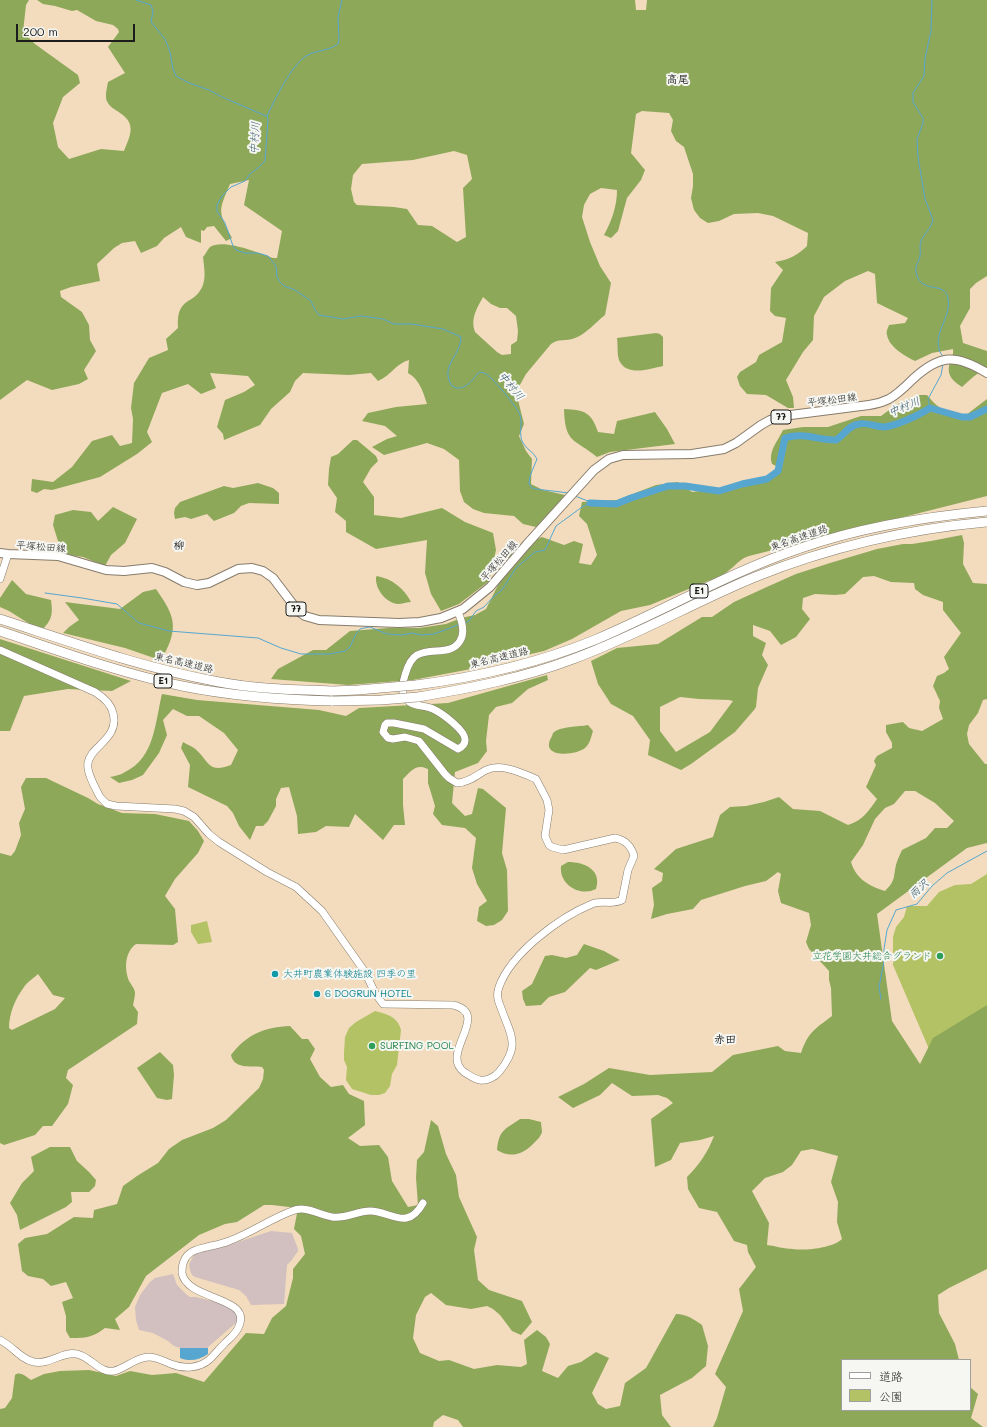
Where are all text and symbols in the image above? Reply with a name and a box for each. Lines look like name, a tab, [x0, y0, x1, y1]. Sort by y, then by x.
scale bar	[18, 16, 137, 42]
text: 200 m	[23, 23, 58, 39]
district label: 高尾	[667, 73, 689, 87]
water label: 中村川	[248, 121, 262, 155]
water label: 中村川	[495, 369, 527, 403]
street label: 平塚松田線	[806, 391, 858, 409]
water label: 中村川	[886, 394, 922, 420]
road number: 77	[771, 410, 791, 424]
street label: 東名高速道路	[769, 523, 829, 553]
street label: 平塚松田線	[478, 538, 520, 584]
street label: 平塚松田線	[16, 539, 66, 555]
district label: 柳	[174, 539, 184, 553]
road number: E1	[690, 584, 708, 598]
road number: 77	[286, 602, 306, 616]
street label: 東名高速道路	[468, 645, 530, 671]
street label: 東名高速道路	[153, 650, 215, 676]
road number: E1	[154, 674, 172, 688]
water label: 雨沢	[906, 877, 932, 901]
place label: 立花学園大井総合グランド	[812, 950, 932, 962]
marker: 立花学園大井総合グランド	[935, 951, 945, 961]
place label: 大井町農業体験施設 四季の里	[283, 968, 416, 980]
marker: 大井町農業体験施設 四季の里	[270, 969, 280, 979]
place label: 6 DOGRUN HOTEL	[325, 988, 412, 1000]
marker: 6 DOGRUN HOTEL	[312, 989, 322, 999]
district label: 赤田	[714, 1033, 736, 1047]
place label: SURFING POOL	[380, 1040, 454, 1052]
marker: SURFING POOL	[367, 1041, 377, 1051]
legend	[841, 1359, 971, 1411]
text: 道路	[879, 1368, 903, 1384]
text: 公園	[879, 1388, 903, 1404]

